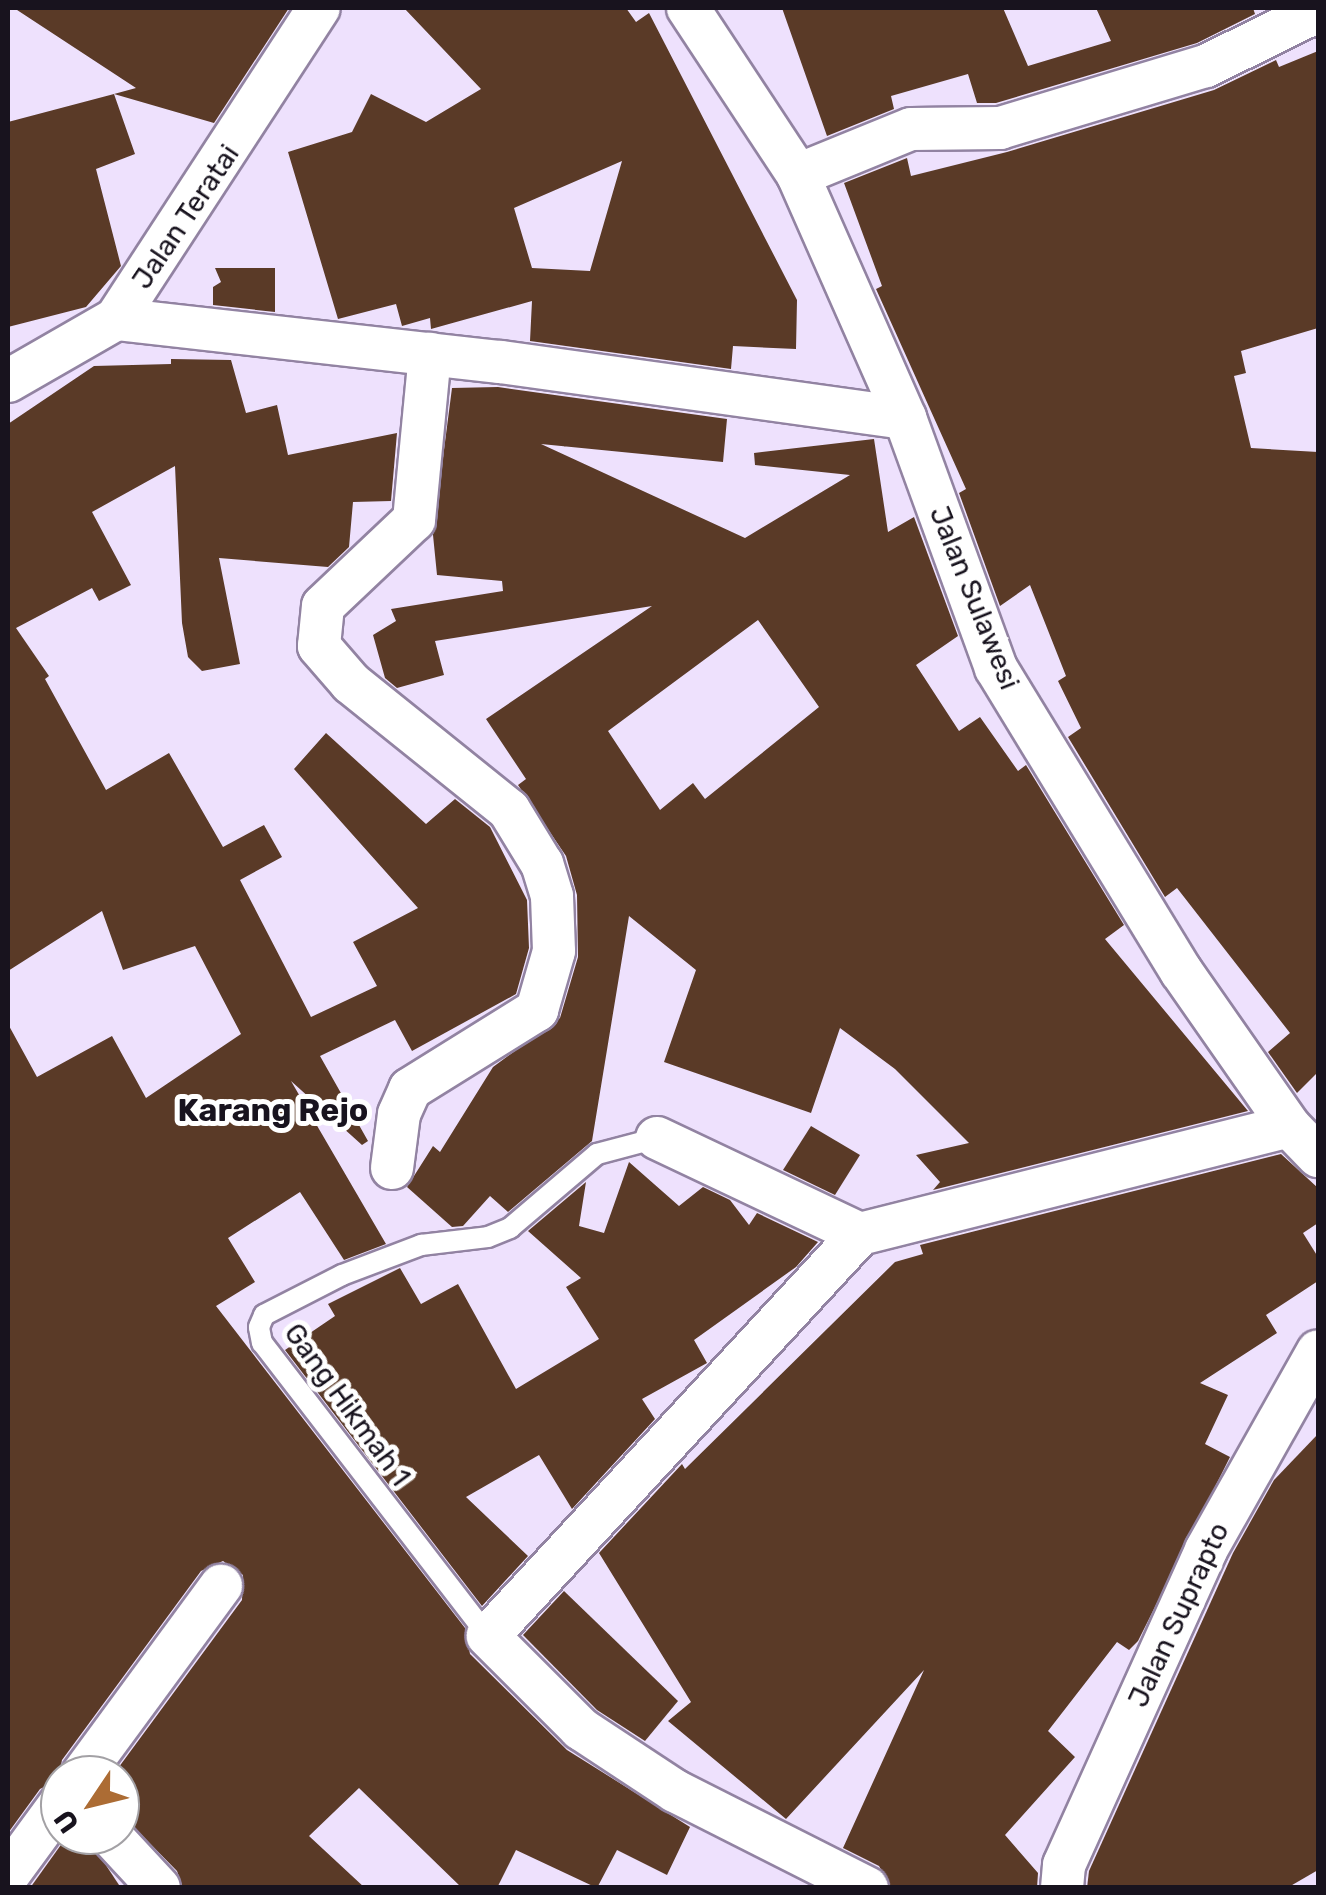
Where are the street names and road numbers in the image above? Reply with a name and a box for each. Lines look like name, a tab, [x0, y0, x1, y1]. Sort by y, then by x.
street label: Jalan Teratai	[125, 138, 247, 296]
street label: Jalan Sulawesi	[922, 502, 1026, 694]
street label: Gang Hikmah 1	[277, 1317, 417, 1493]
street label: Jalan Suprapto	[1122, 1517, 1236, 1713]

